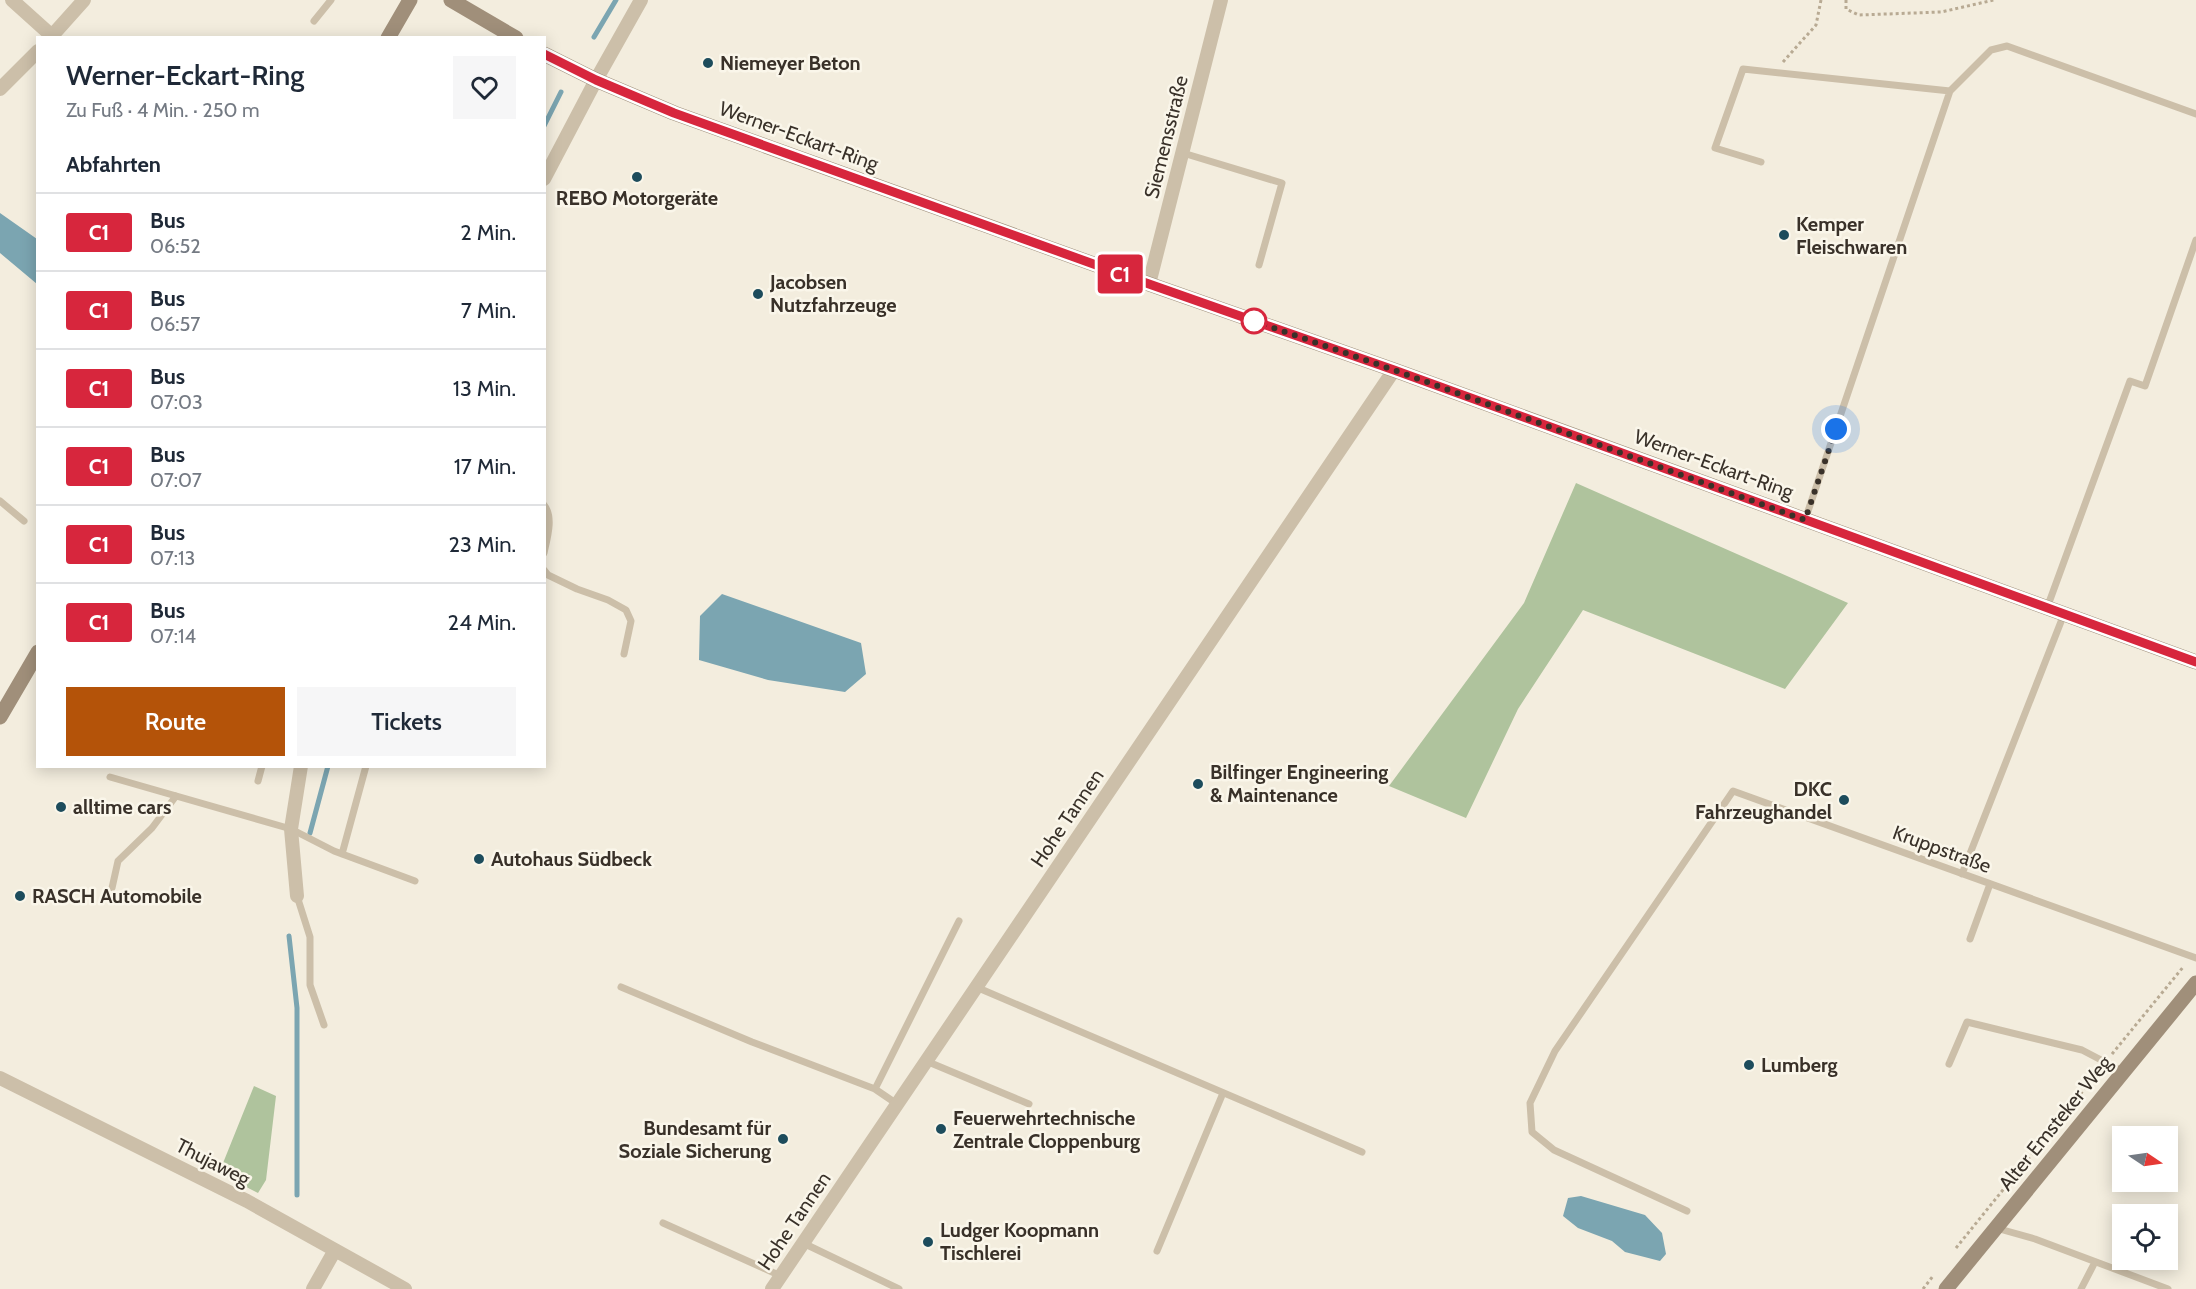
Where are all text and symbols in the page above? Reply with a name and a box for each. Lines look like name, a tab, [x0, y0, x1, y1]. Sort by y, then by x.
place label: Niemeyer Beton	[720, 51, 861, 75]
button: heart	[453, 56, 516, 119]
marker: Niemeyer Beton	[701, 56, 715, 70]
text: Werner-Eckart-Ring	[66, 58, 304, 92]
street label: Siemensstraße	[1139, 73, 1193, 201]
street label: Werner-Eckart-Ring	[716, 96, 883, 176]
text: Zu Fuß · 4 Min. · 250 m	[66, 98, 260, 122]
text: Abfahrten	[66, 151, 161, 178]
marker: REBO Motorgeräte	[630, 170, 644, 184]
place label: REBO Motorgeräte	[556, 186, 718, 210]
text: Bus	[150, 207, 185, 234]
place label: Kemper Fleischwaren	[1796, 212, 1907, 259]
text: 2 Min.	[460, 219, 516, 246]
text: C1	[89, 220, 109, 245]
marker: Kemper Fleischwaren	[1777, 228, 1791, 242]
text: 06:52	[150, 234, 201, 258]
line badge: C1	[1093, 254, 1147, 294]
text: C1	[1110, 262, 1130, 287]
place label: Jacobsen Nutzfahrzeuge	[769, 270, 896, 317]
text: Bus	[150, 285, 185, 312]
marker: Jacobsen Nutzfahrzeuge	[751, 287, 765, 301]
text: 7 Min.	[461, 297, 516, 324]
text: C1	[89, 298, 109, 323]
unlabelled marker	[1241, 308, 1267, 334]
text: 06:57	[150, 312, 200, 336]
text: Bus	[150, 363, 185, 390]
text: 13 Min.	[453, 375, 516, 402]
text: C1	[89, 376, 109, 401]
text: 07:03	[150, 390, 203, 414]
your location	[1821, 414, 1851, 444]
street label: Werner-Eckart-Ring	[1631, 424, 1798, 504]
text: Bus	[150, 441, 185, 468]
text: 17 Min.	[454, 453, 516, 480]
text: C1	[89, 454, 109, 479]
text: 07:07	[150, 468, 202, 492]
text: Bus	[150, 519, 185, 546]
text: 23 Min.	[448, 531, 516, 558]
text: C1	[89, 532, 109, 557]
text: 07:13	[150, 546, 195, 570]
text: Bus	[150, 597, 185, 624]
text: 24 Min.	[448, 609, 516, 636]
text: C1	[89, 610, 109, 635]
text: 07:14	[150, 624, 196, 648]
button: Route	[66, 687, 285, 756]
button: Tickets	[297, 687, 516, 756]
place label: Bilfinger Engineering & Maintenance	[1210, 760, 1388, 807]
street label: Hohe Tannen	[1025, 764, 1109, 872]
marker: Bilfinger Engineering & Maintenance	[1191, 777, 1205, 791]
place label: DKC Fahrzeughandel	[1695, 777, 1832, 824]
marker: DKC Fahrzeughandel	[1837, 793, 1851, 807]
place label: alltime cars	[73, 795, 171, 819]
marker: alltime cars	[54, 800, 68, 814]
street label: Kruppstraße	[1890, 820, 1994, 878]
place label: Autohaus Südbeck	[491, 847, 652, 871]
marker: Autohaus Südbeck	[472, 852, 486, 866]
place label: RASCH Automobile	[32, 884, 202, 908]
marker: RASCH Automobile	[13, 889, 27, 903]
street label: Alter Emsteker Weg	[1993, 1050, 2117, 1195]
place label: Lumberg	[1761, 1053, 1838, 1077]
marker: Lumberg	[1742, 1058, 1756, 1072]
place label: Feuerwehrtechnische Zentrale Cloppenburg	[953, 1106, 1140, 1153]
place label: Bundesamt für Soziale Sicherung	[619, 1116, 771, 1163]
marker: Feuerwehrtechnische Zentrale Cloppenburg	[934, 1122, 948, 1136]
north arrow	[2112, 1126, 2178, 1192]
map controls	[2112, 1126, 2178, 1270]
marker: Bundesamt für Soziale Sicherung	[776, 1132, 790, 1146]
street label: Thujaweg	[172, 1133, 255, 1191]
street label: Hohe Tannen	[752, 1167, 836, 1275]
button: locate	[2112, 1204, 2178, 1270]
place label: Ludger Koopmann Tischlerei	[940, 1218, 1099, 1265]
marker: Ludger Koopmann Tischlerei	[921, 1235, 935, 1249]

